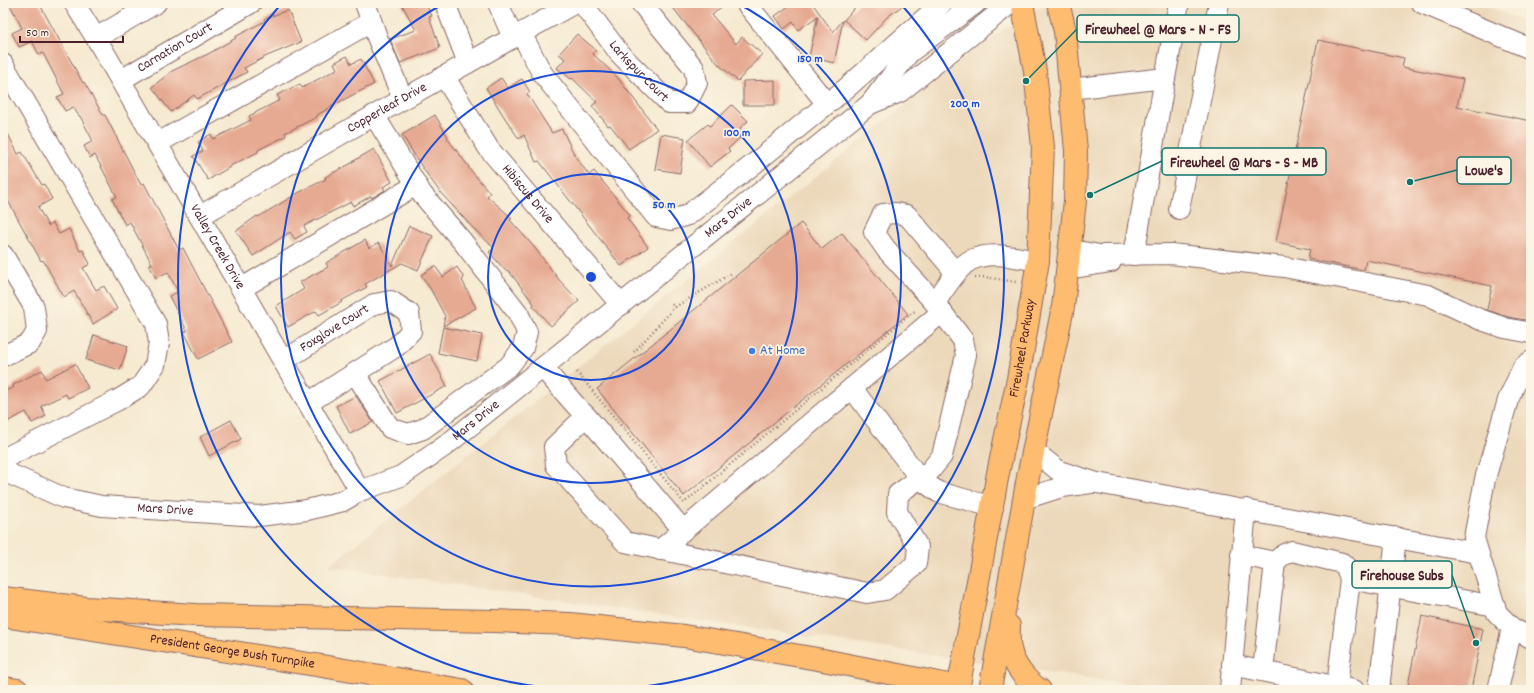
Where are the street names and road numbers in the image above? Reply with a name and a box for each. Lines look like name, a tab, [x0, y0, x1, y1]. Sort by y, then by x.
street label: Carnation Court	[134, 18, 217, 78]
street label: Larkspur Court	[603, 36, 673, 107]
street label: Copperleaf Drive	[344, 78, 431, 139]
street label: Hibiscus Drive	[496, 160, 558, 228]
street label: Mars Drive	[700, 192, 757, 243]
street label: Valley Creek Drive	[184, 201, 250, 293]
street label: Firewheel Parkway	[1004, 297, 1041, 399]
street label: Foxglove Court	[296, 299, 373, 358]
street label: Mars Drive	[448, 396, 504, 446]
street label: Mars Drive	[137, 498, 194, 522]
street label: President George Bush Turnpike	[148, 629, 316, 675]

